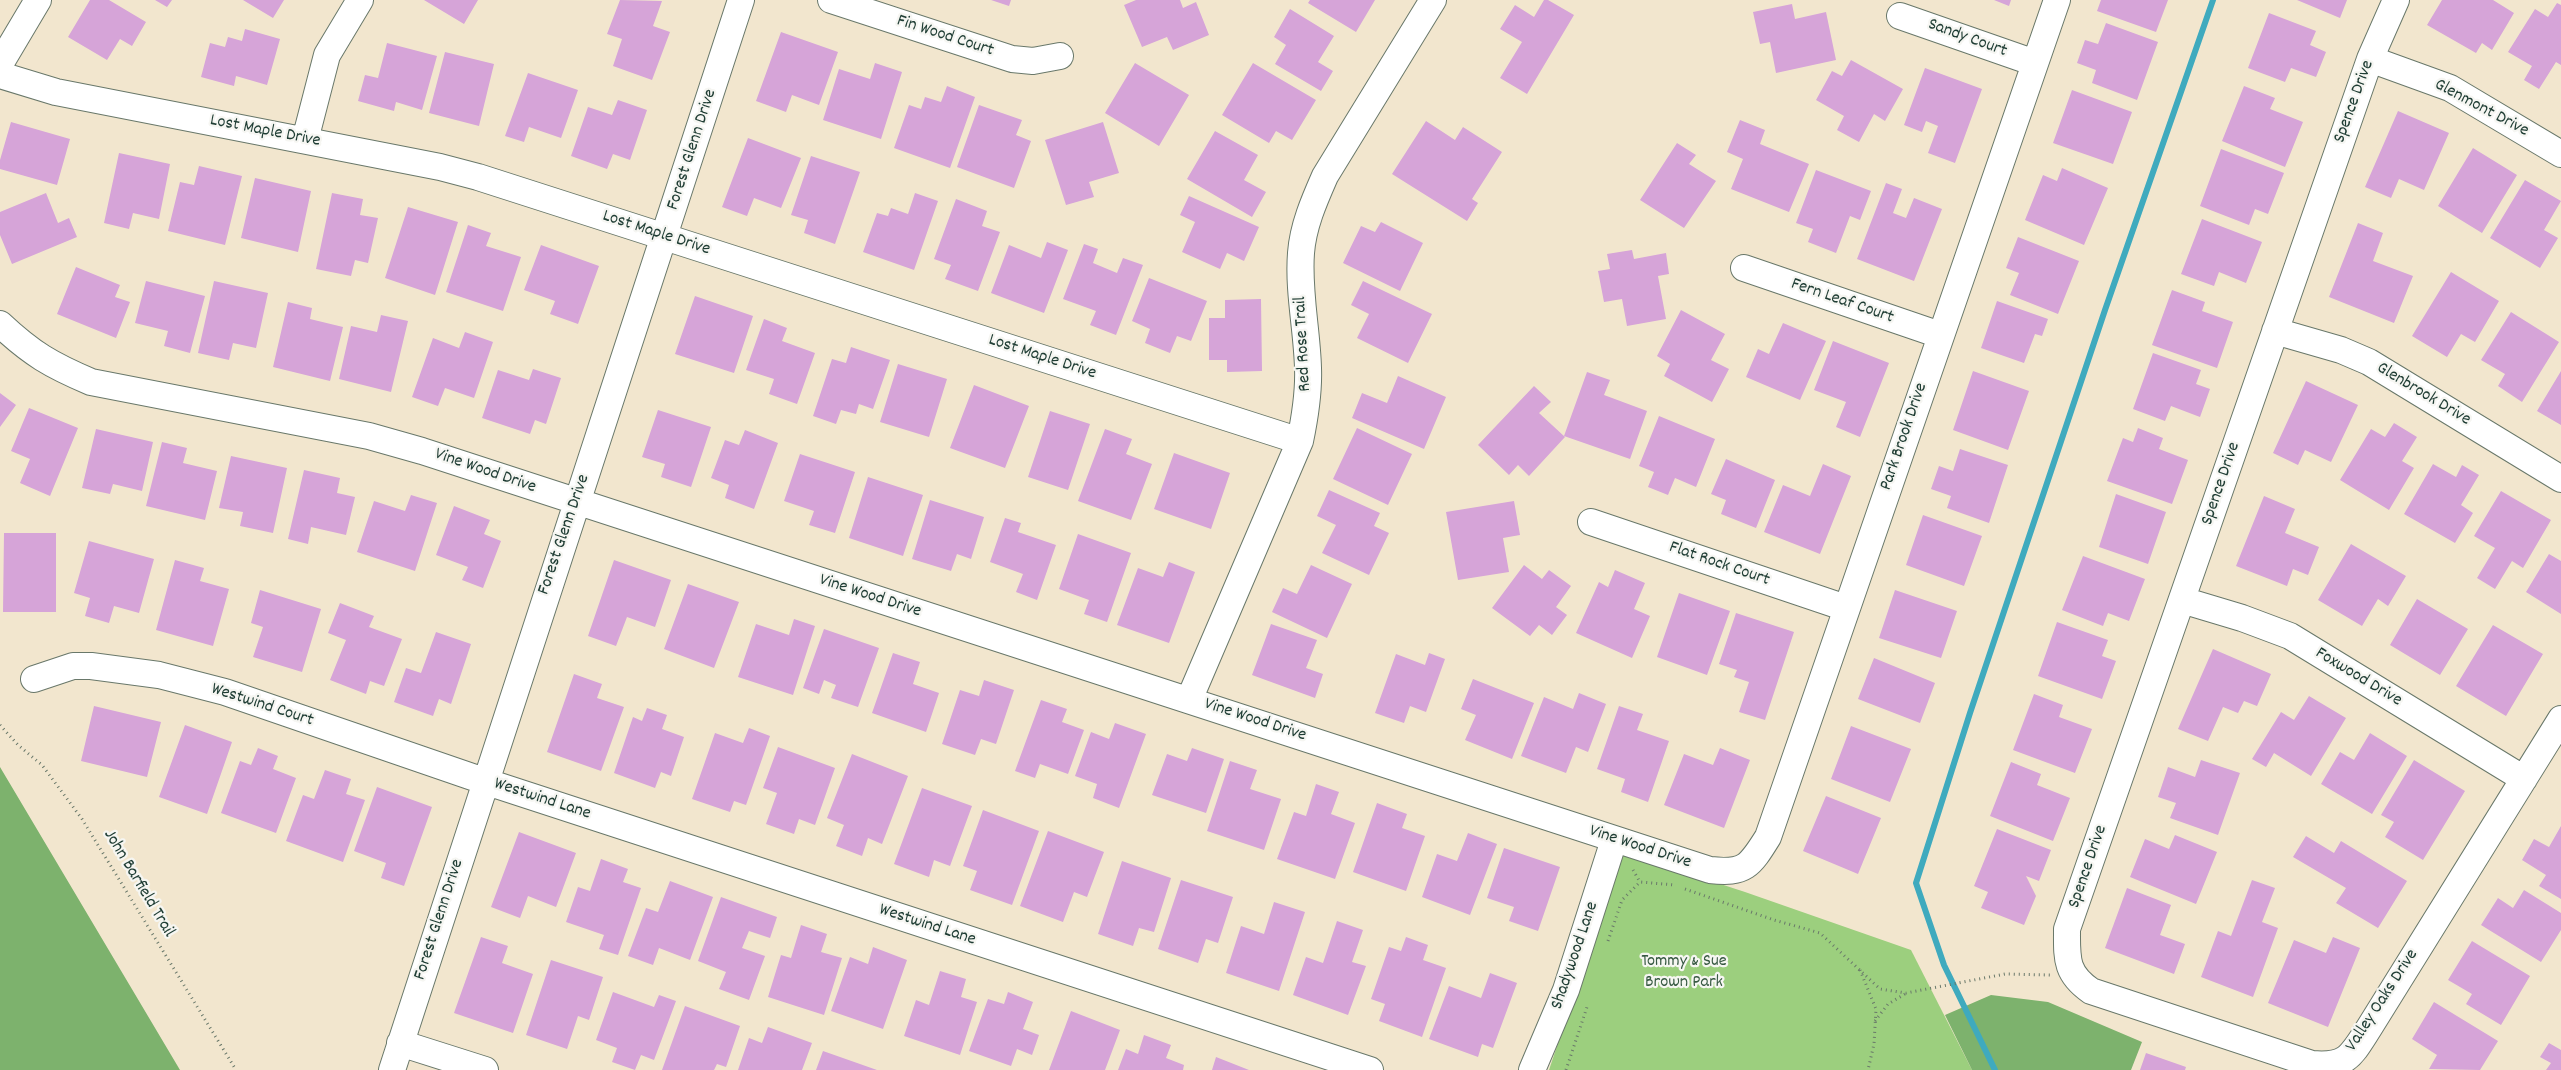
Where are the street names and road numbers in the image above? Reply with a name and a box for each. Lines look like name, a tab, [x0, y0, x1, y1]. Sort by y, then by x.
street label: Fin Wood Court	[894, 11, 996, 63]
street label: Sandy Court	[1925, 15, 2009, 63]
street label: Spence Drive	[2330, 58, 2380, 146]
street label: Glenmont Drive	[2430, 75, 2532, 143]
street label: Forest Glenn Drive	[663, 87, 723, 213]
street label: Lost Maple Drive	[208, 111, 322, 153]
street label: Lost Maple Drive	[599, 206, 713, 262]
street label: Fern Leaf Court	[1788, 274, 1896, 330]
street label: Red Rose Trail	[1291, 296, 1317, 392]
street label: Lost Maple Drive	[985, 330, 1099, 386]
street label: Glenbrook Drive	[2372, 358, 2474, 432]
street label: Park Brook Drive	[1877, 380, 1933, 494]
street label: Spence Drive	[2198, 440, 2246, 528]
street label: Vine Wood Drive	[431, 445, 539, 499]
street label: Forest Glenn Drive	[534, 472, 596, 598]
street label: Flat Rock Court	[1666, 538, 1772, 592]
street label: Vine Wood Drive	[816, 570, 924, 624]
street label: Foxwood Drive	[2311, 644, 2405, 712]
street label: Westwind Court	[208, 679, 316, 733]
street label: Vine Wood Drive	[1201, 694, 1309, 748]
street label: Westwind Lane	[491, 774, 593, 826]
street label: Vine Wood Drive	[1586, 821, 1694, 875]
street label: Spence Drive	[2065, 823, 2113, 911]
street label: John Barfield Trail	[97, 826, 179, 942]
street label: Forest Glenn Drive	[410, 857, 470, 983]
street label: Shadywood Lane	[1547, 899, 1605, 1013]
street label: Westwind Lane	[876, 900, 978, 952]
street label: Valley Oaks Drive	[2342, 946, 2424, 1056]

